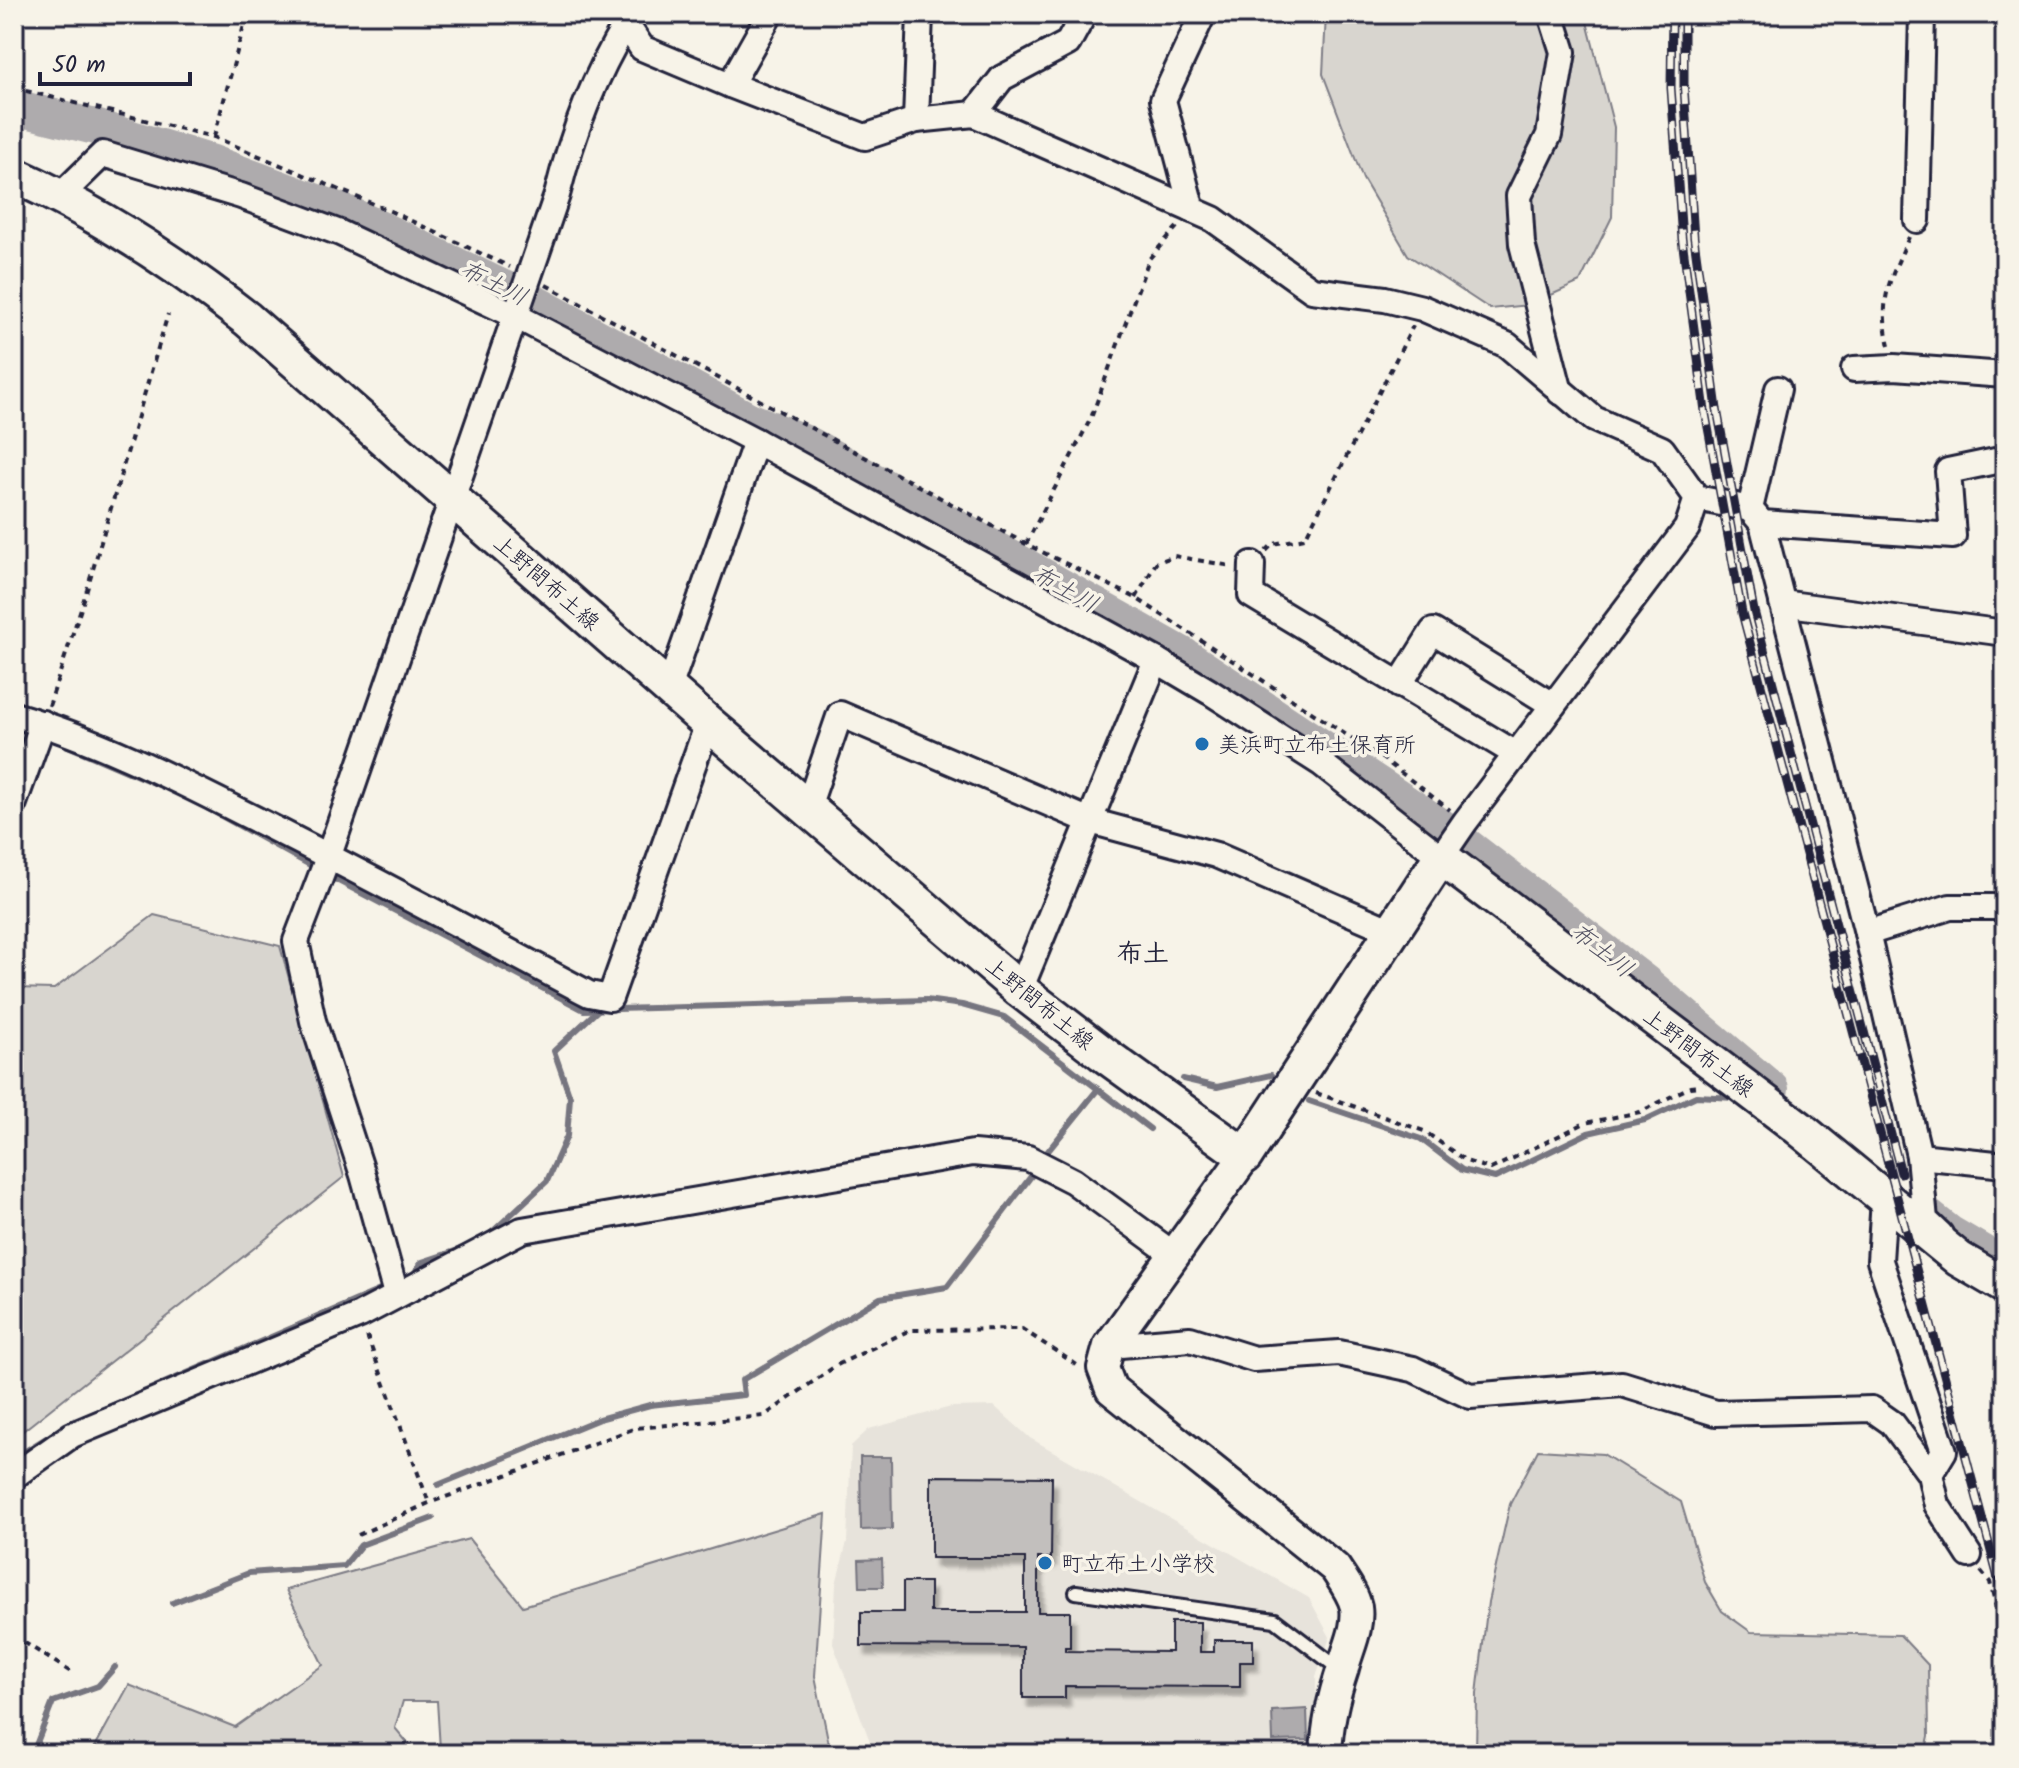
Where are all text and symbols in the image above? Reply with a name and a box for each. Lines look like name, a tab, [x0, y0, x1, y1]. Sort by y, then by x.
scale bar	[40, 36, 190, 86]
text: 50 m	[52, 46, 106, 85]
water label: 布土川	[452, 251, 534, 318]
street label: 上野間布土線	[484, 527, 607, 640]
water label: 布土川	[1023, 556, 1105, 625]
place label: 美浜町立布土保育所	[1218, 729, 1416, 764]
marker: 美浜町立布土保育所	[1193, 735, 1211, 753]
water label: 布土川	[1561, 914, 1641, 989]
district label: 布土	[1117, 934, 1169, 976]
street label: 上野間布土線	[976, 950, 1101, 1060]
street label: 上野間布土線	[1634, 1000, 1761, 1108]
place label: 町立布土小学校	[1061, 1548, 1215, 1583]
marker: 町立布土小学校	[1036, 1554, 1054, 1572]

